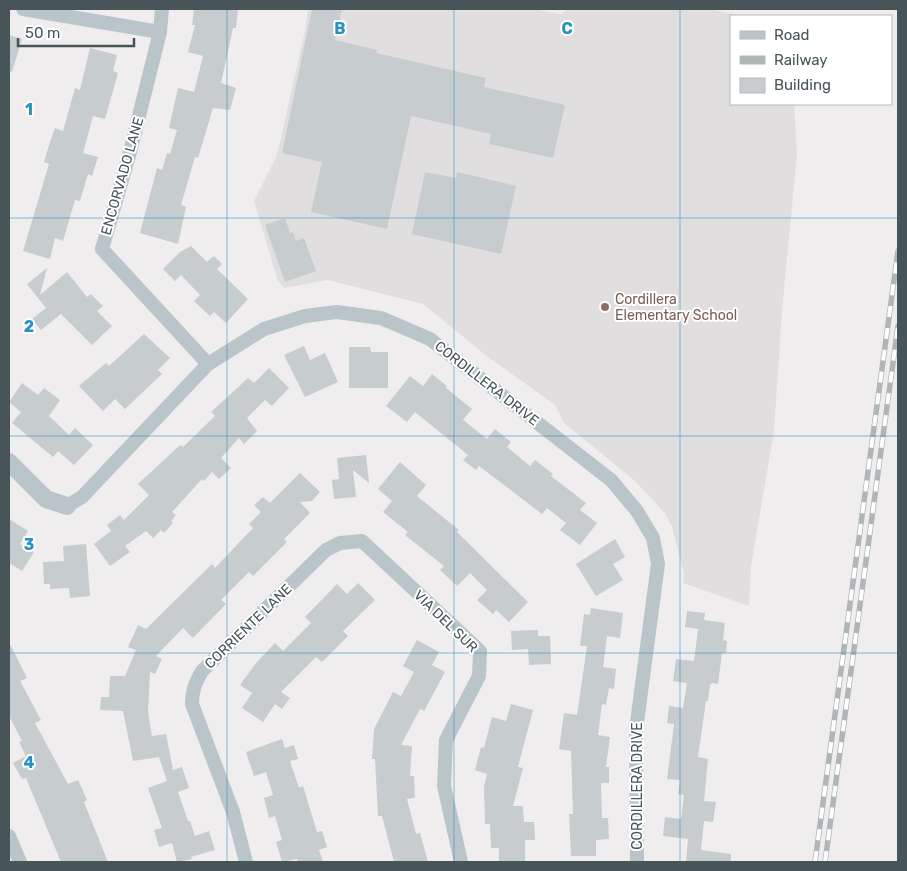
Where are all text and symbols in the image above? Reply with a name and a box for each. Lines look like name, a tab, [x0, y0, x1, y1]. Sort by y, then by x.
scale bar	[18, 15, 134, 47]
legend	[730, 15, 892, 105]
text: B	[334, 19, 346, 38]
text: C	[561, 19, 573, 38]
text: 50 m	[25, 24, 60, 42]
text: Road	[774, 26, 810, 44]
text: Railway	[774, 51, 828, 69]
text: Building	[774, 76, 831, 94]
text: 1	[25, 100, 33, 119]
street label: ENCORVADO LANE	[98, 115, 147, 237]
place label: Cordillera Elementary School	[615, 291, 737, 324]
marker: Cordillera Elementary School	[599, 301, 611, 313]
text: 2	[24, 317, 34, 336]
street label: CORDILLERA DRIVE	[431, 337, 542, 429]
text: 3	[24, 535, 34, 554]
street label: CORRIENTE LANE	[201, 580, 296, 672]
street label: VIA DEL SUR	[410, 587, 481, 656]
street label: CORDILLERA DRIVE	[629, 722, 646, 850]
text: 4	[24, 753, 35, 772]

